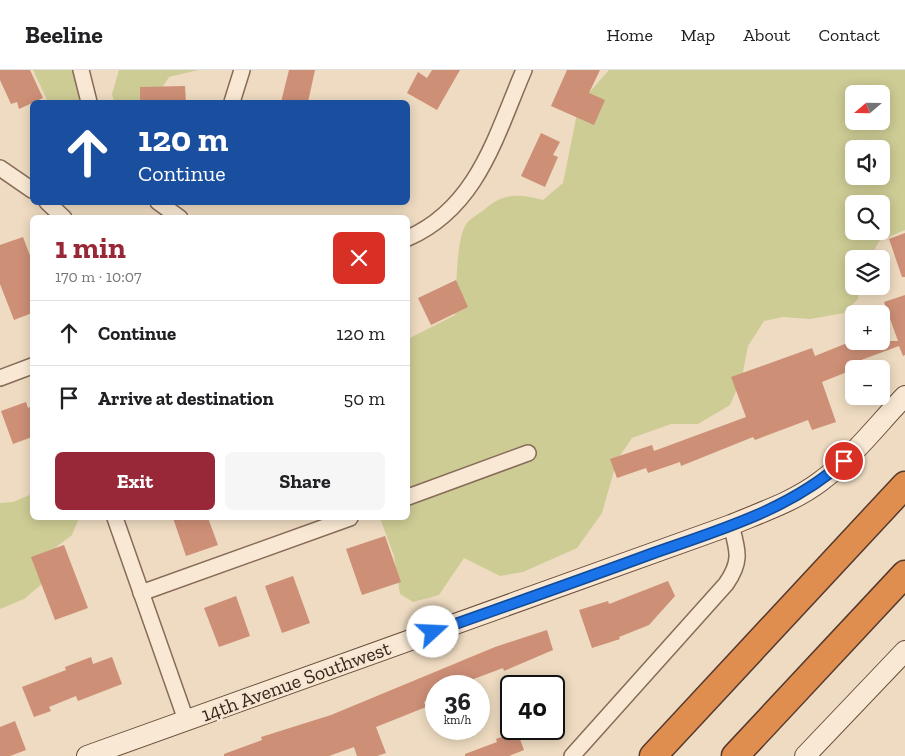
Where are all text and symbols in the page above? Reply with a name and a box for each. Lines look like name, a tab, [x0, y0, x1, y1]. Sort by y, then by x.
text: Beeline	[25, 20, 103, 49]
text: Home	[606, 24, 653, 46]
text: Map	[681, 24, 715, 46]
text: About	[743, 24, 790, 46]
text: Contact	[818, 24, 880, 46]
north arrow	[845, 85, 890, 130]
map controls	[845, 85, 890, 405]
text: 120 m	[138, 118, 228, 160]
icon: ahead	[55, 120, 120, 185]
button: sound	[845, 140, 890, 185]
text: Continue	[138, 160, 226, 187]
button: search	[845, 195, 890, 240]
text: 1 min	[55, 230, 126, 266]
button: close	[333, 232, 385, 284]
button: layers	[845, 250, 890, 295]
text: 170 m · 10:07	[55, 267, 142, 286]
button: +	[845, 305, 890, 350]
icon: ahead	[55, 319, 83, 347]
text: Continue	[98, 322, 176, 345]
text: 120 m	[336, 322, 385, 345]
button: −	[845, 360, 890, 405]
icon: arrive	[55, 384, 83, 412]
text: Arrive at destination	[98, 387, 274, 410]
text: 50 m	[344, 387, 385, 410]
pin	[823, 440, 865, 482]
icon: arrive	[830, 447, 858, 475]
button: Exit	[55, 452, 215, 510]
button: Share	[225, 452, 385, 510]
position arrow	[406, 605, 458, 657]
street label: 14th Avenue Southwest	[198, 635, 395, 726]
speed limit sign: 40	[500, 675, 565, 740]
text: 36	[444, 686, 471, 716]
text: km/h	[444, 713, 471, 727]

